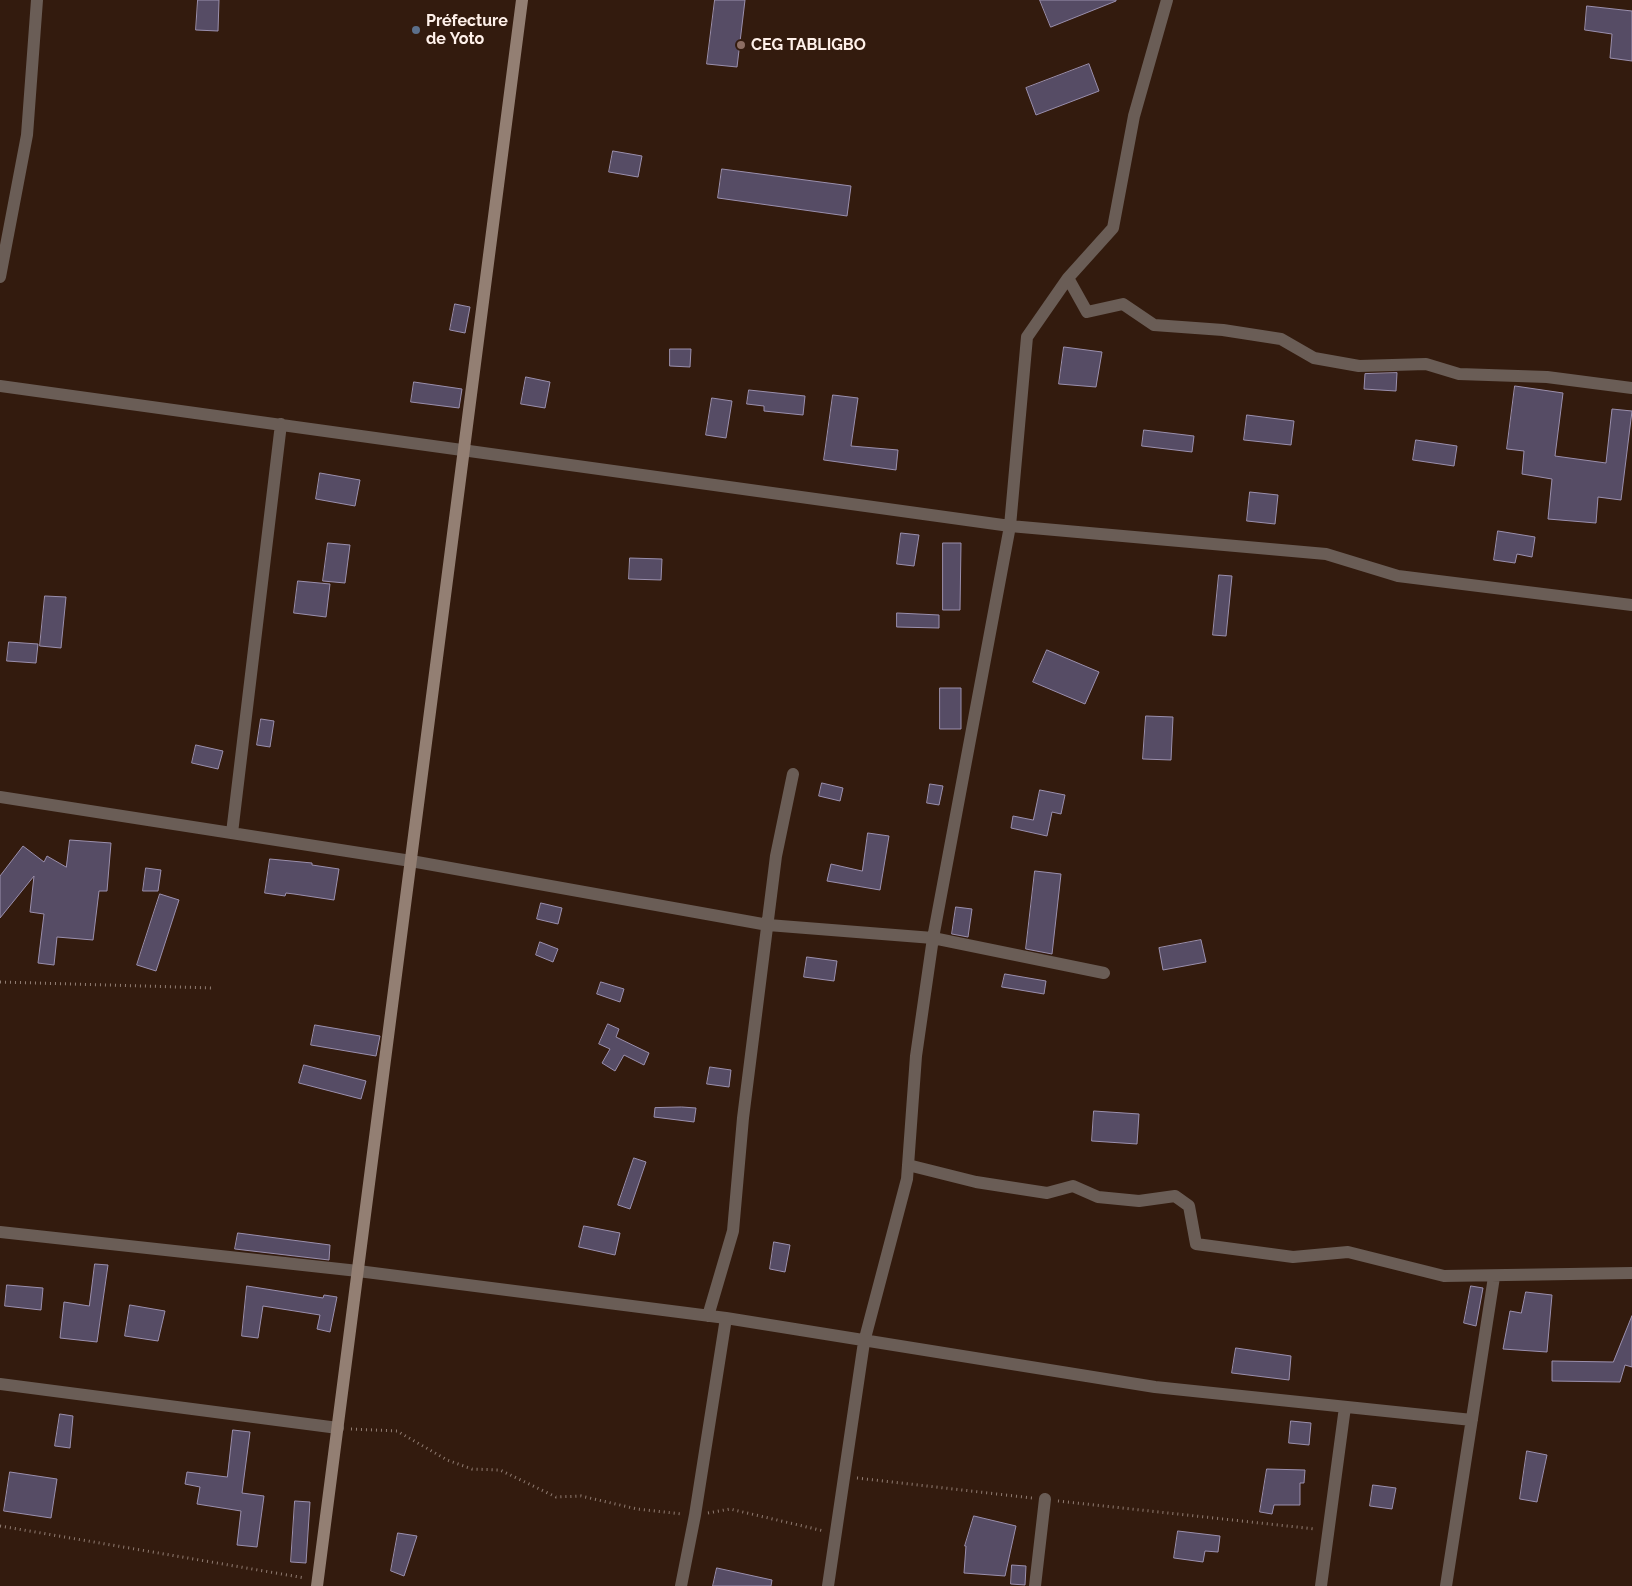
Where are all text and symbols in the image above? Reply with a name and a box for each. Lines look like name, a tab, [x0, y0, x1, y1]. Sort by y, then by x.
place label: Préfecture de Yoto	[426, 11, 508, 49]
marker: Préfecture de Yoto	[410, 24, 422, 36]
place label: CEG TABLIGBO	[751, 35, 866, 55]
marker: CEG TABLIGBO	[735, 39, 747, 51]

